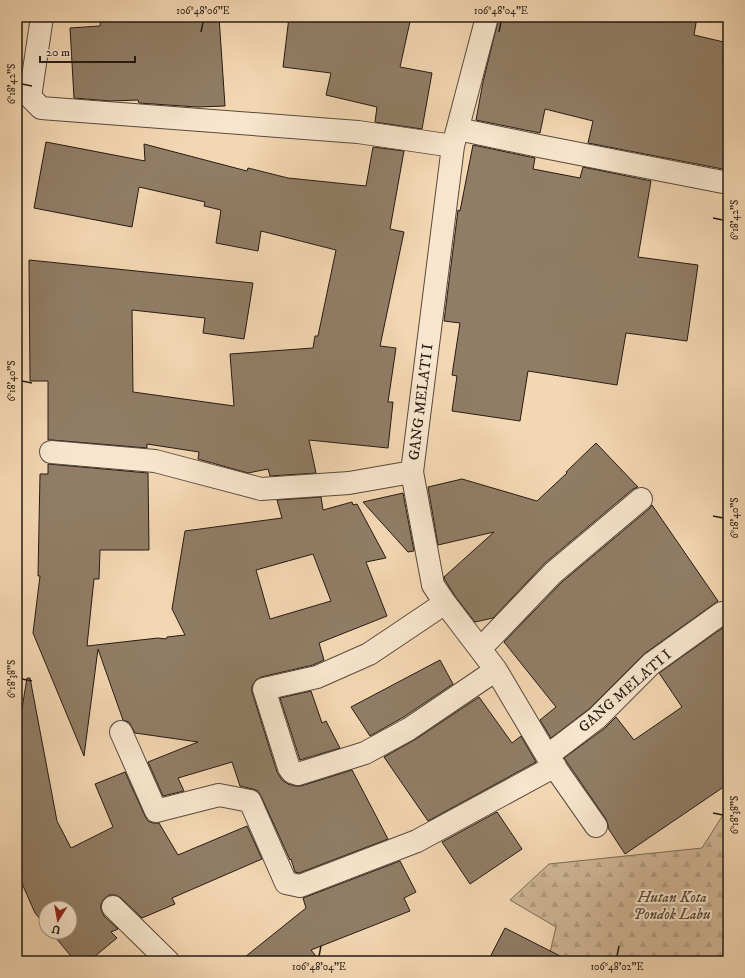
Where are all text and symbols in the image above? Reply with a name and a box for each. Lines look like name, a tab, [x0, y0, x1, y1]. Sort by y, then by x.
text: 106°48'06"E	[176, 5, 230, 17]
text: 106°48'04"E	[474, 5, 528, 17]
scale bar	[40, 38, 135, 64]
text: 20 m	[46, 45, 70, 60]
text: 6°18'42"S	[6, 64, 18, 104]
text: 6°18'42"S	[729, 200, 741, 240]
street label: GANG MELATI I	[404, 343, 438, 461]
text: 6°18'40"S	[6, 361, 18, 402]
text: 6°18'40"S	[729, 498, 741, 539]
street label: GANG MELATI I	[574, 645, 676, 737]
text: 6°18'38"S	[6, 660, 18, 698]
text: 6°18'38"S	[729, 796, 741, 834]
park label: Hutan Kota Pondok Labu	[633, 888, 711, 924]
north arrow	[38, 900, 78, 940]
text: U	[50, 921, 62, 937]
text: 106°48'04"E	[292, 961, 346, 973]
text: 106°48'02"E	[590, 961, 644, 973]

